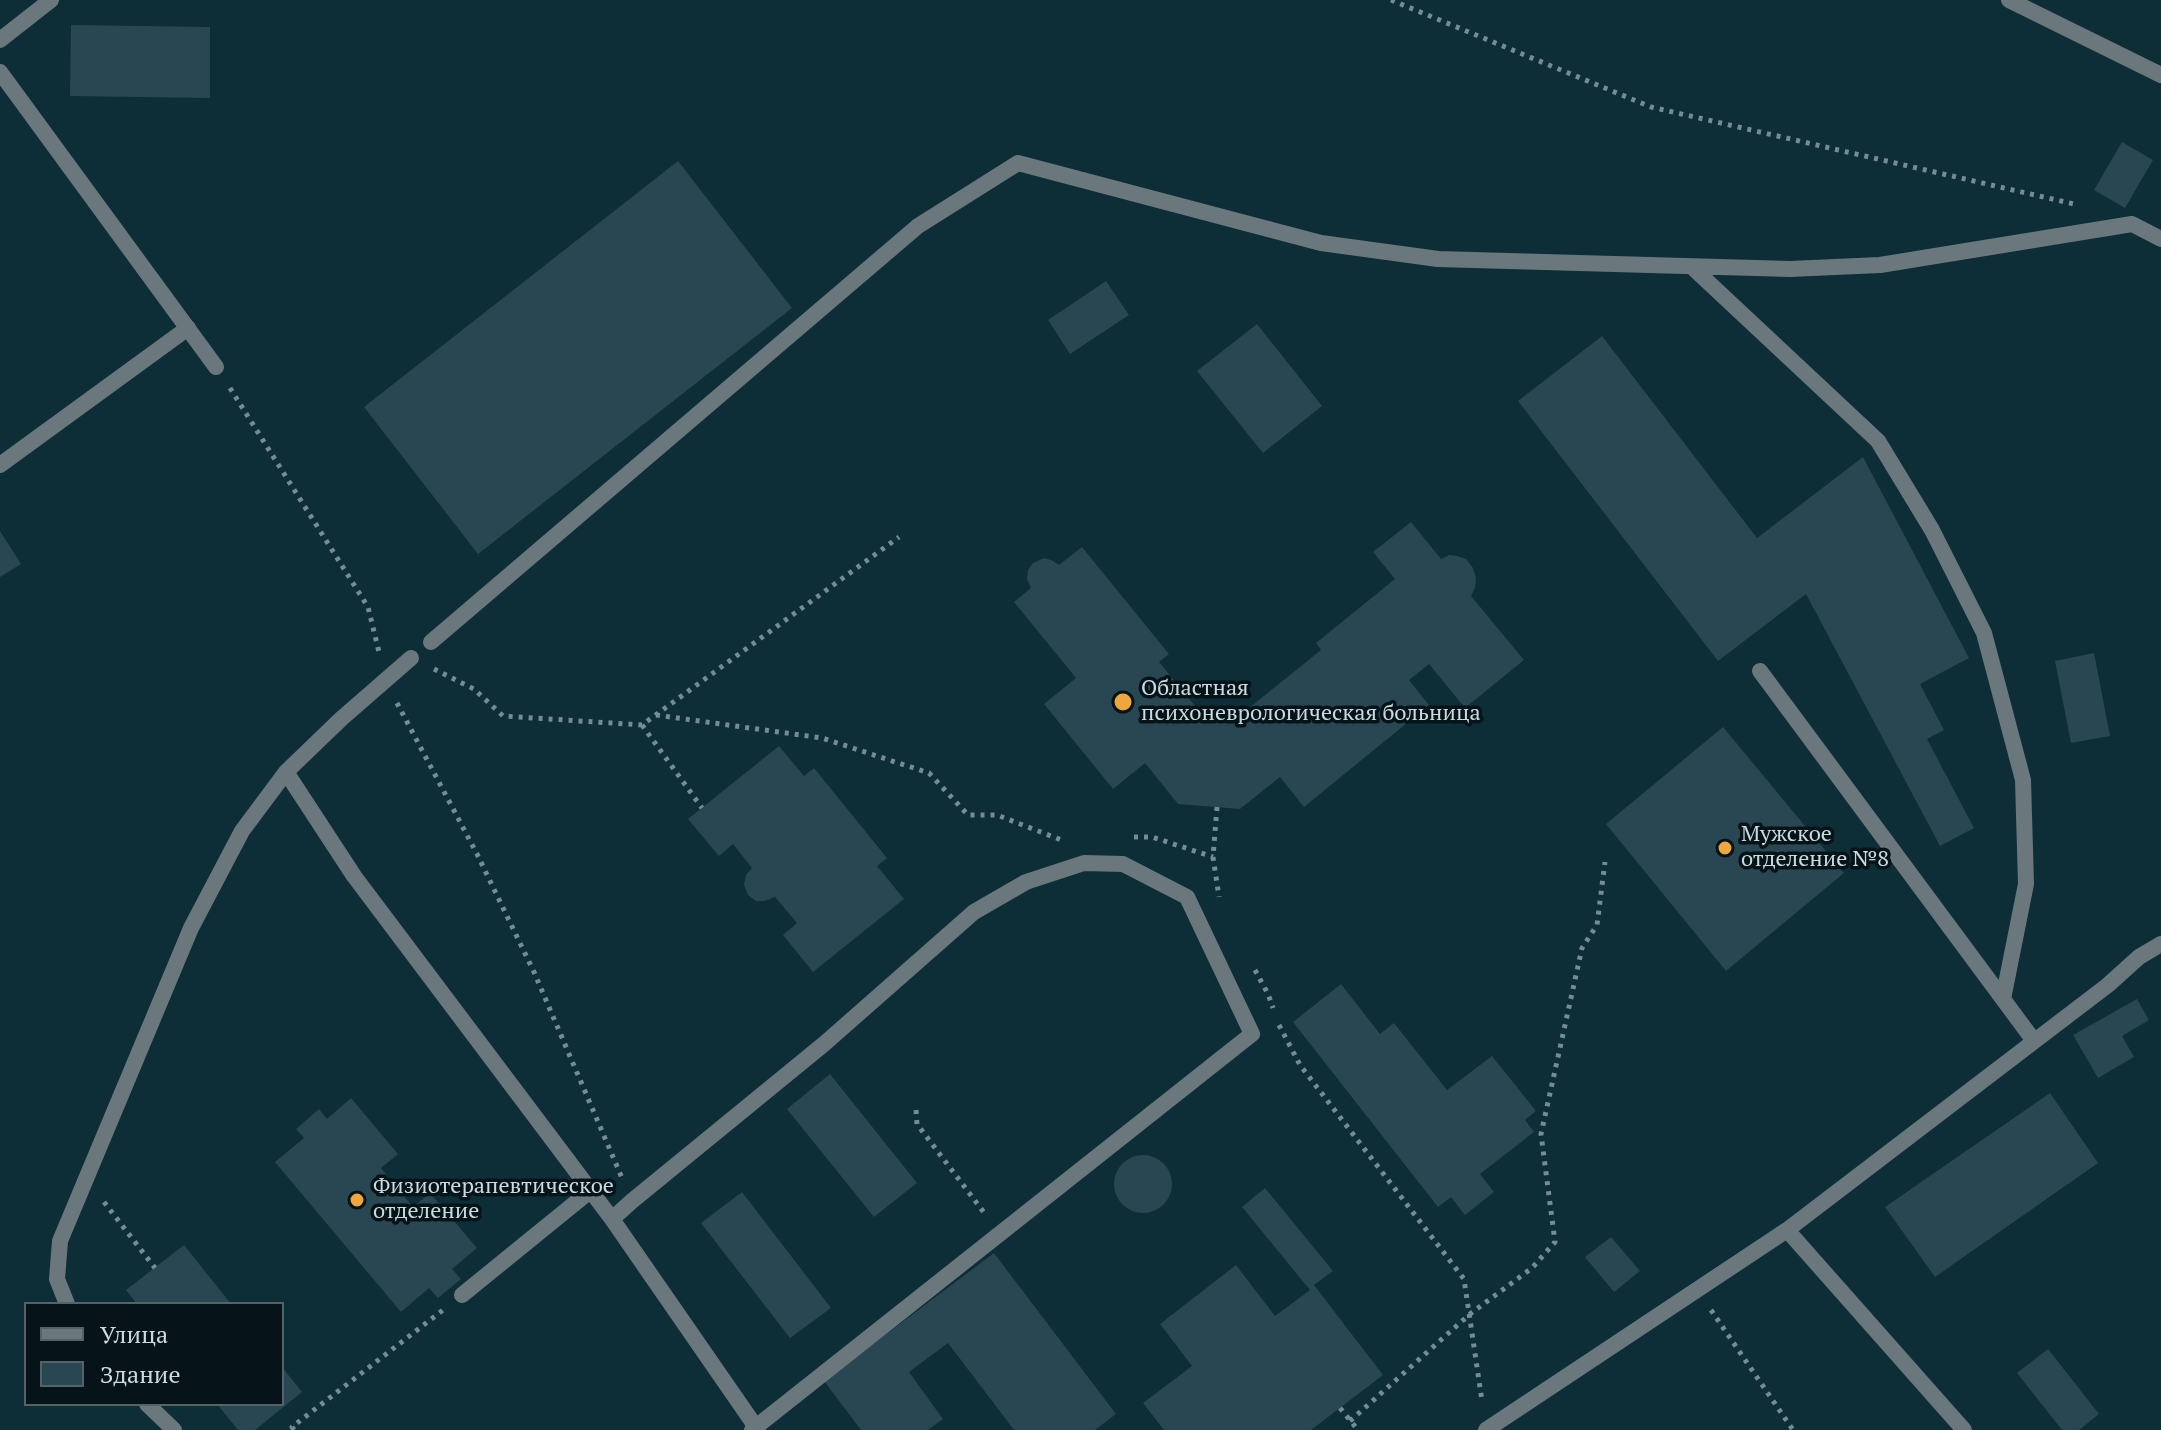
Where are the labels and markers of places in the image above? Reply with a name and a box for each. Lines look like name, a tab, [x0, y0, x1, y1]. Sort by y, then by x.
place label: Областная психоневрологическая больница	[1141, 676, 1481, 728]
marker: Областная психоневрологическая больница	[1112, 691, 1134, 713]
place label: Мужское отделение №8	[1741, 822, 1889, 874]
marker: Мужское отделение №8	[1716, 839, 1734, 857]
place label: Физиотерапевтическое отделение	[373, 1174, 614, 1226]
marker: Физиотерапевтическое отделение	[348, 1191, 366, 1209]

